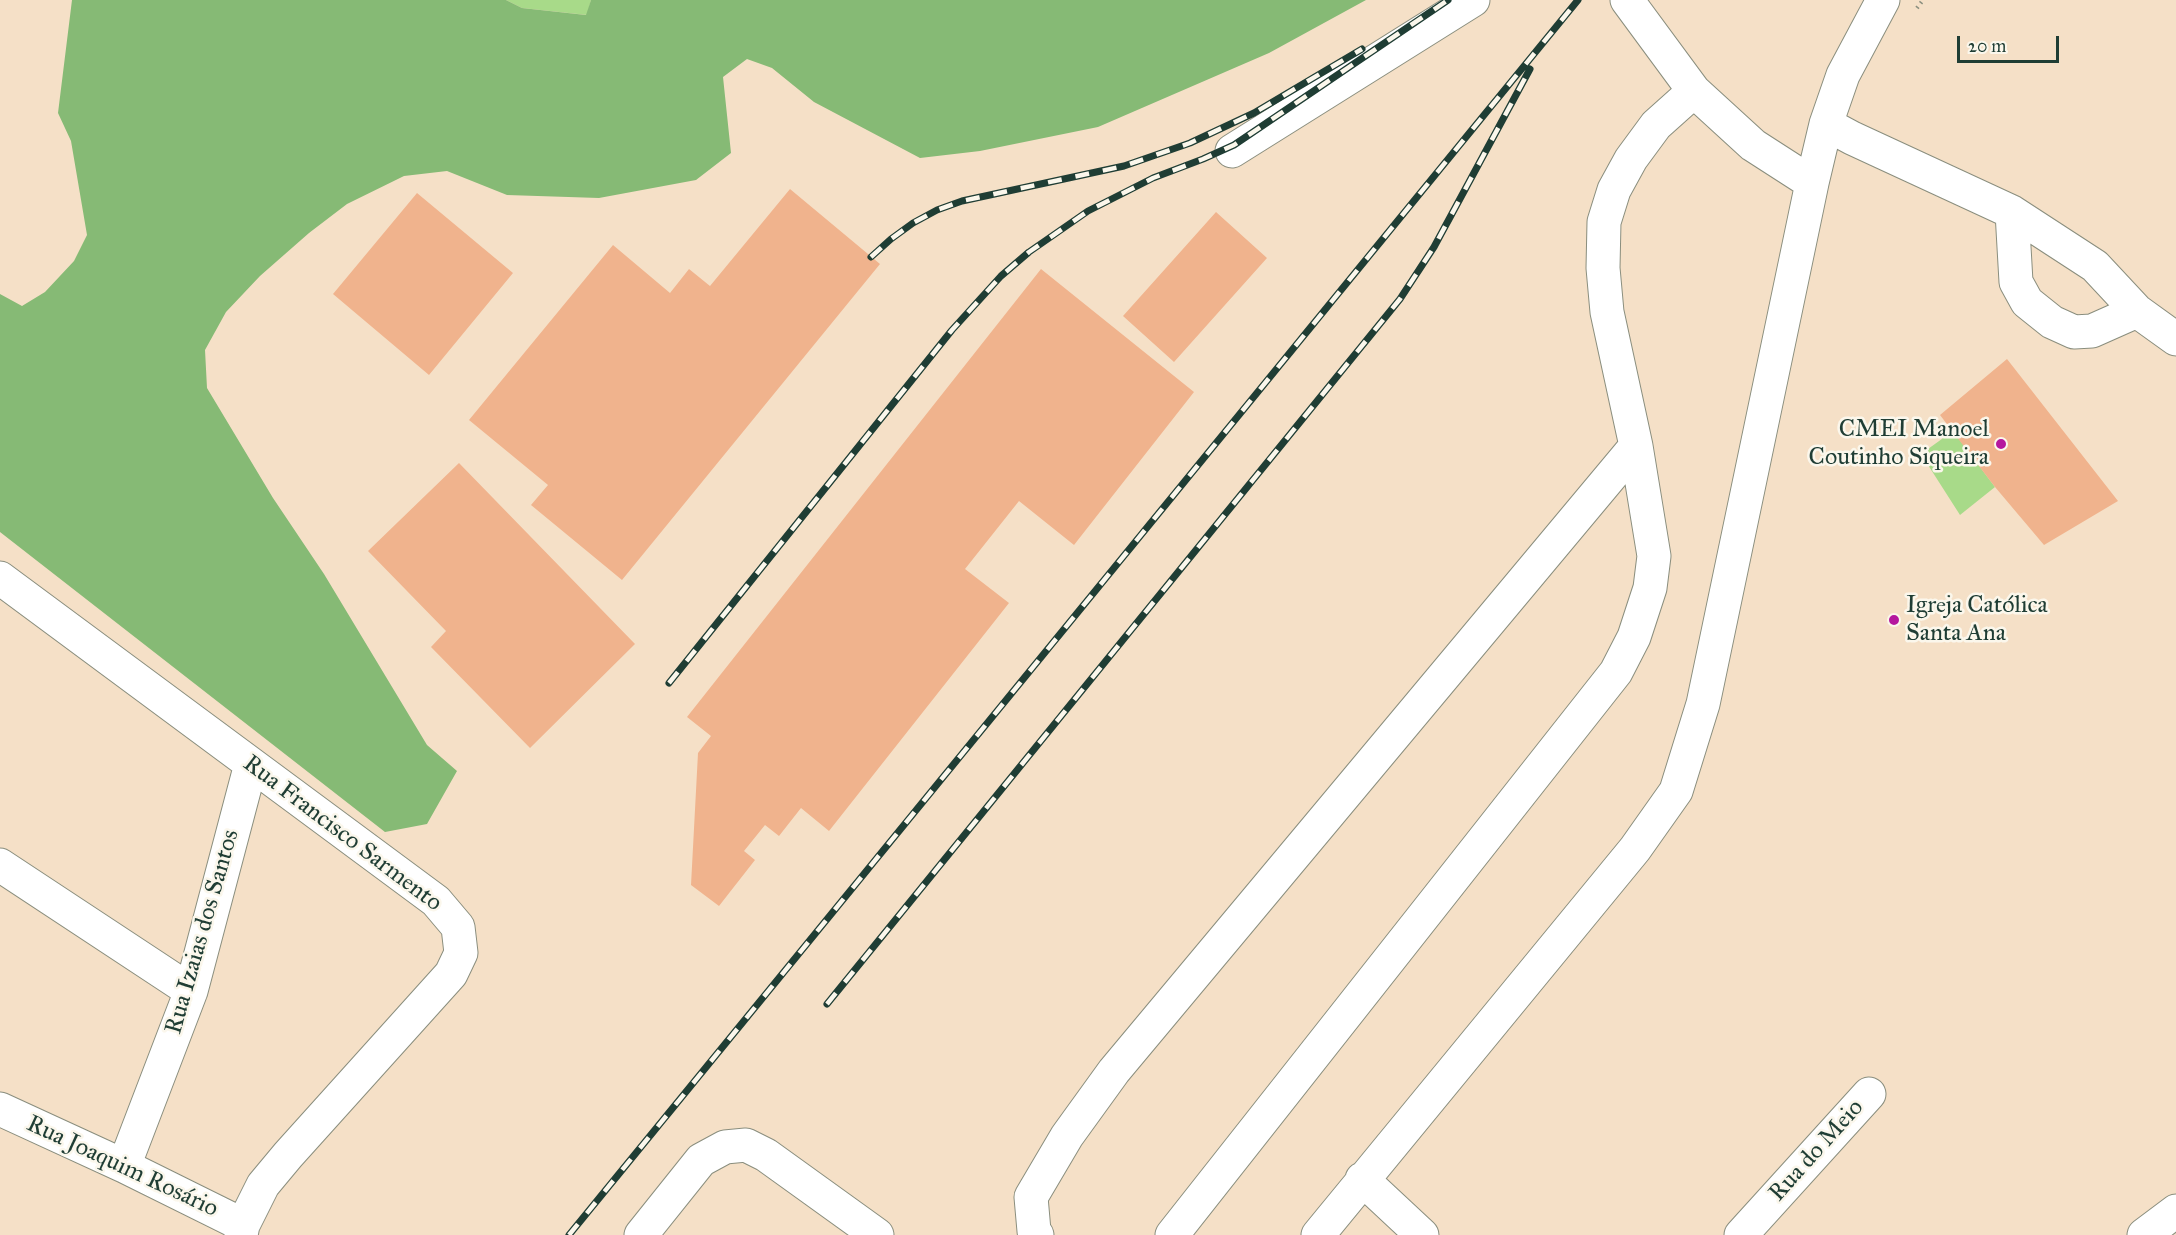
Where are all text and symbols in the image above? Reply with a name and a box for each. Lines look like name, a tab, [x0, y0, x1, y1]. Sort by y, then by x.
scale bar	[1960, 24, 2062, 62]
text: 20 m	[1968, 35, 2006, 57]
place label: CMEI Manoel Coutinho Siqueira	[1809, 416, 1989, 472]
marker: CMEI Manoel Coutinho Siqueira	[1994, 437, 2008, 451]
place label: Igreja Católica Santa Ana	[1906, 592, 2048, 648]
marker: Igreja Católica Santa Ana	[1887, 613, 1901, 627]
street label: Rua Francisco Sarmento	[237, 750, 447, 918]
street label: Rua Izaias dos Santos	[160, 826, 246, 1038]
street label: Rua do Meio	[1764, 1094, 1870, 1208]
street label: Rua Joaquim Rosário	[22, 1110, 222, 1224]

